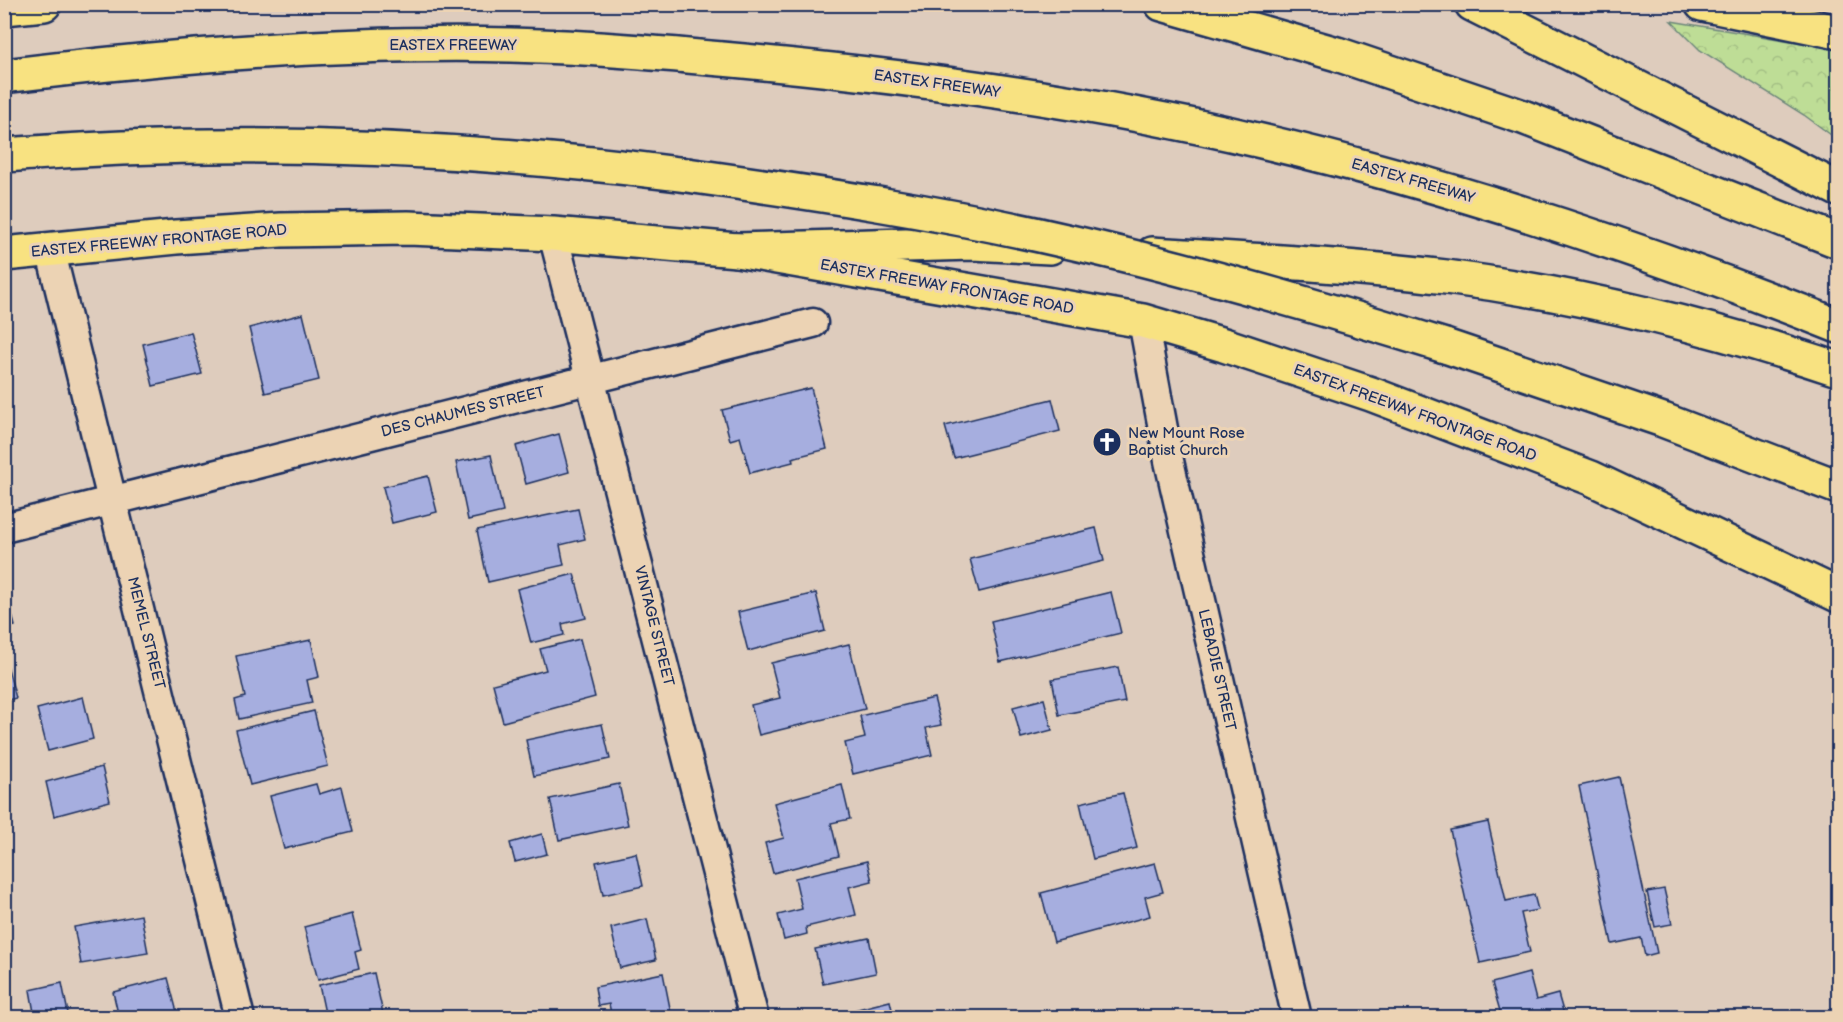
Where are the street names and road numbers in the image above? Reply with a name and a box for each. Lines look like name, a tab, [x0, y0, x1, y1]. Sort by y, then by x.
street label: EASTEX FREEWAY	[389, 36, 517, 55]
street label: EASTEX FREEWAY	[872, 66, 1002, 102]
street label: EASTEX FREEWAY	[1349, 154, 1477, 208]
street label: EASTEX FREEWAY FRONTAGE ROAD	[30, 220, 288, 262]
street label: EASTEX FREEWAY FRONTAGE ROAD	[819, 255, 1075, 319]
street label: EASTEX FREEWAY FRONTAGE ROAD	[1291, 360, 1539, 466]
street label: DES CHAUMES STREET	[379, 382, 547, 442]
street label: VINTAGE STREET	[630, 564, 678, 688]
street label: MEMEL STREET	[123, 575, 169, 691]
street label: LEBADIE STREET	[1194, 607, 1240, 733]

